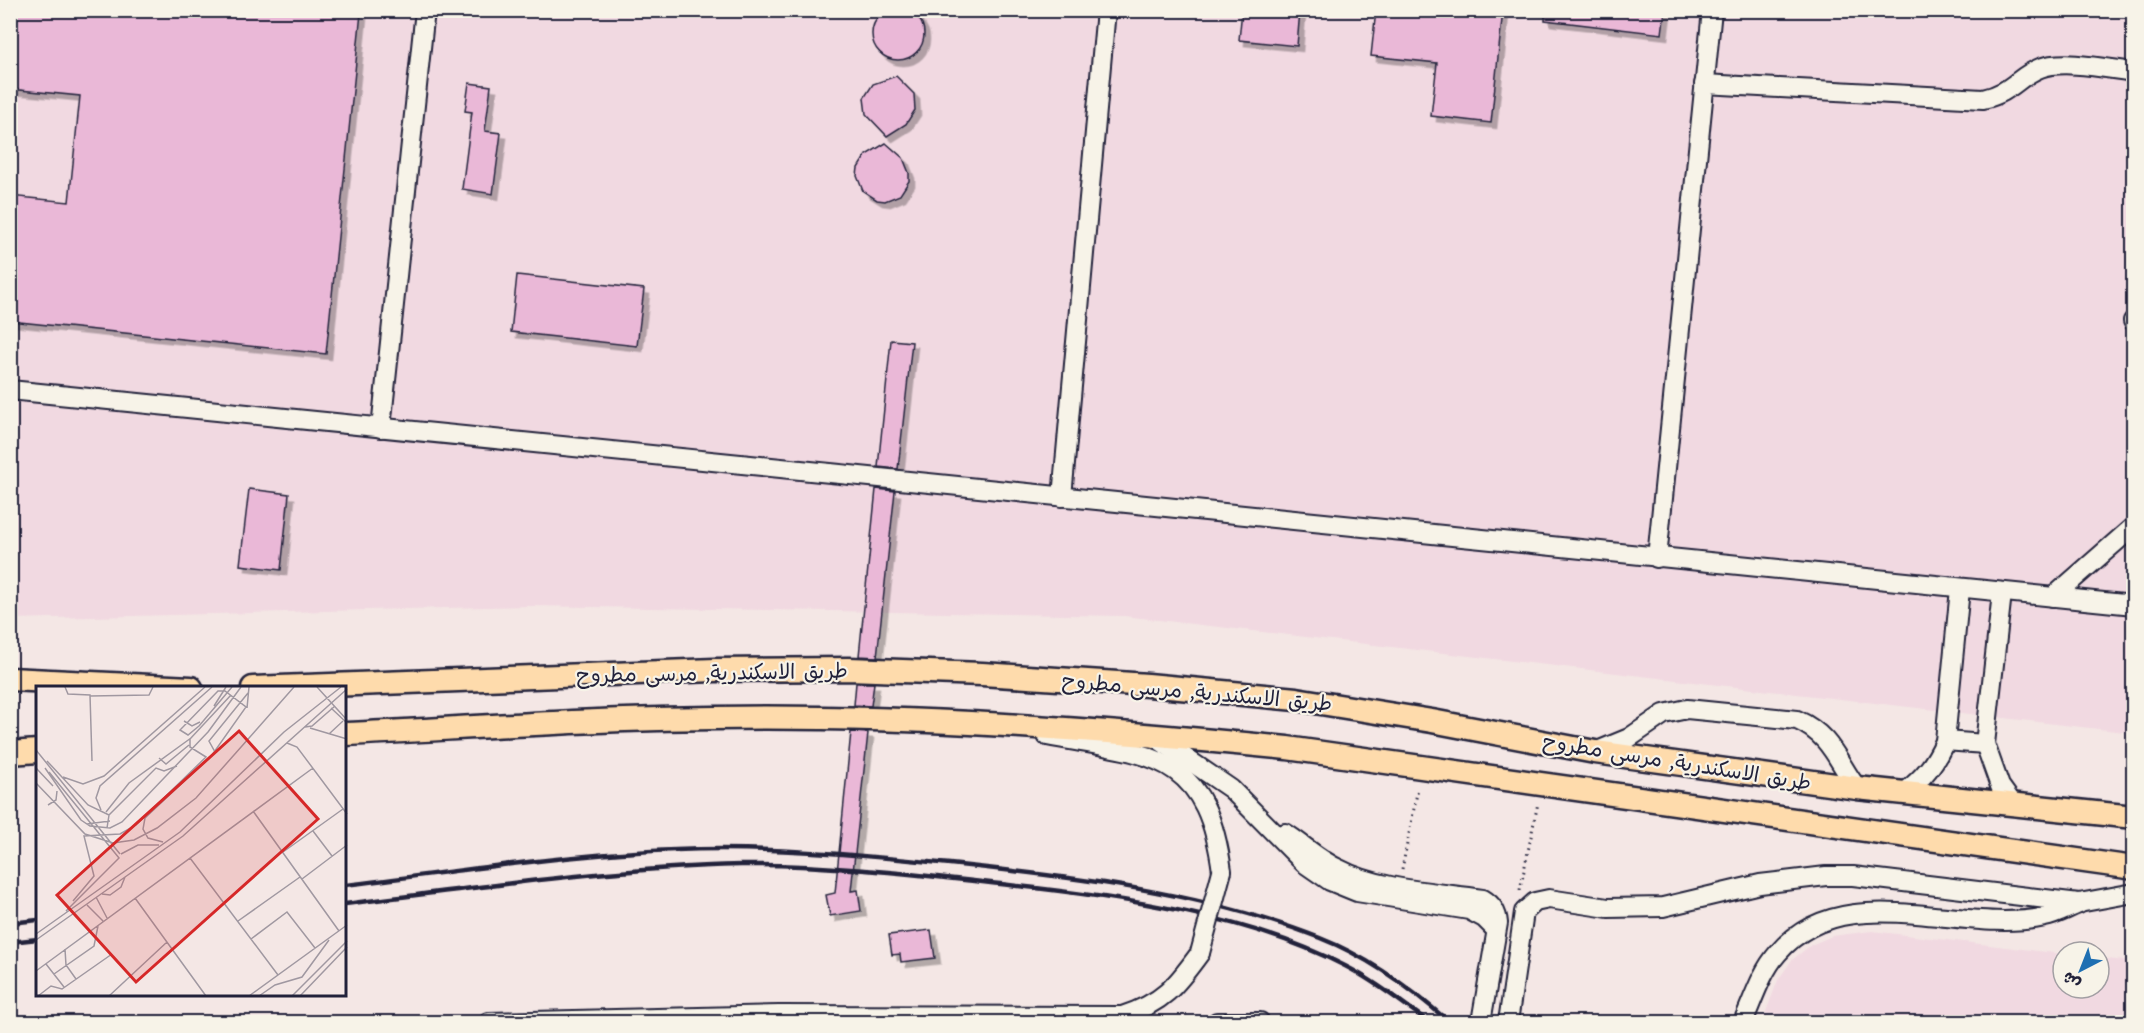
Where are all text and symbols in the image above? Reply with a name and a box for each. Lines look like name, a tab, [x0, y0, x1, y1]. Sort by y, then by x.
street label: طريق الاسكندرية, مرسى مطروح	[576, 656, 848, 693]
street label: طريق الاسكندرية, مرسى مطروح	[1060, 665, 1334, 722]
inset map	[36, 686, 346, 997]
street label: طريق الاسكندرية, مرسى مطروح	[1540, 726, 1813, 801]
north arrow	[2051, 940, 2111, 1000]
text: ش	[2057, 965, 2087, 995]

